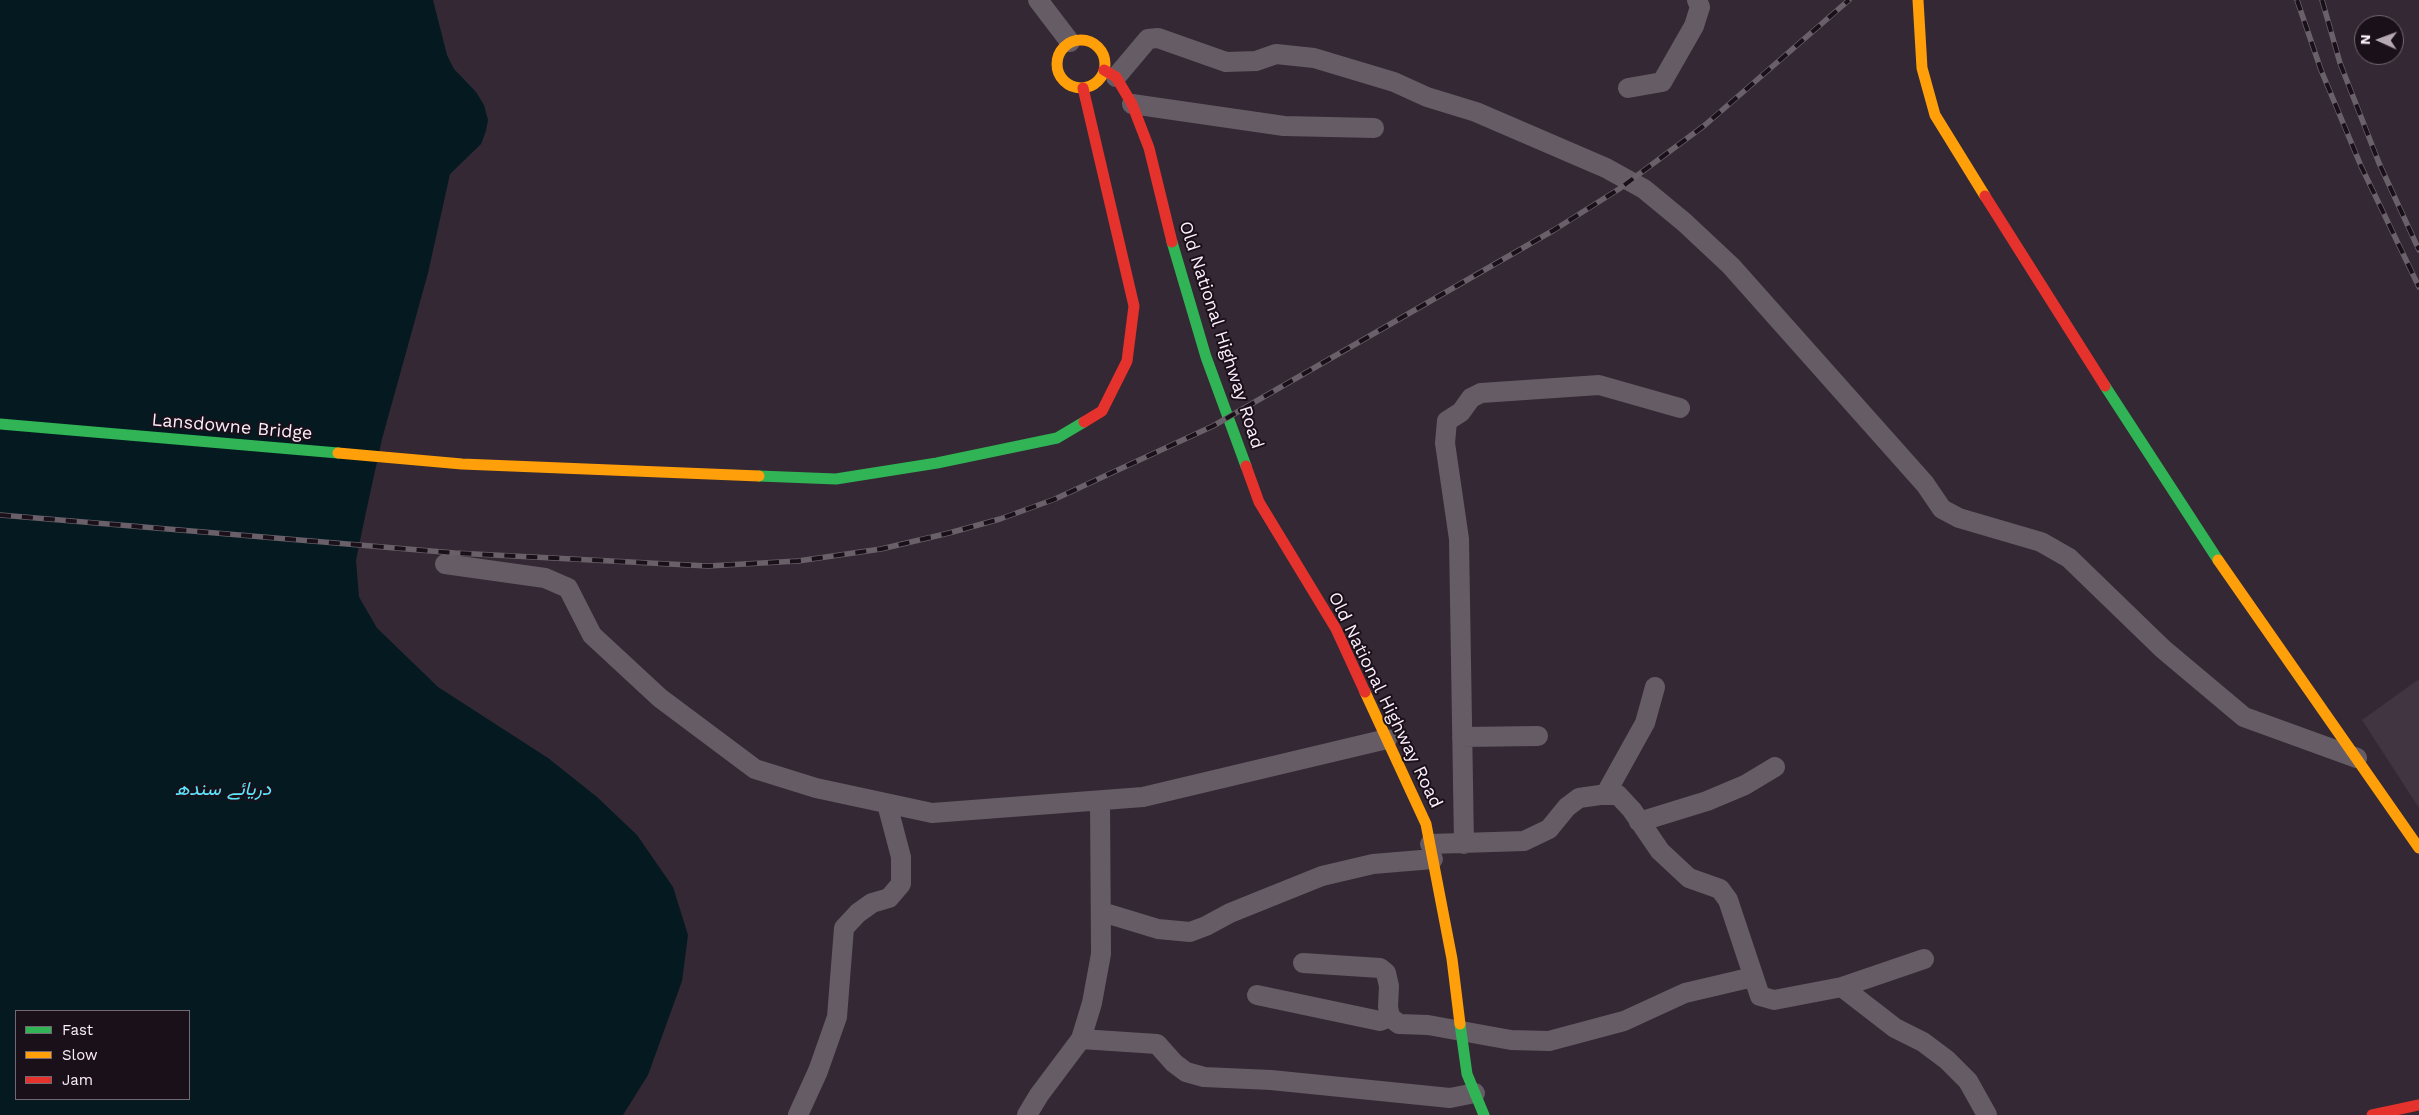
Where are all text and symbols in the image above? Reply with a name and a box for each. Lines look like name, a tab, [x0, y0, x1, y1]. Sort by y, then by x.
north arrow	[2354, 15, 2404, 65]
text: N	[2357, 34, 2373, 45]
street label: Old National Highway Road	[1174, 219, 1268, 451]
street label: Lansdowne Bridge	[151, 409, 313, 445]
street label: Old National Highway Road	[1323, 588, 1447, 812]
water label: دریائے سندھ	[175, 778, 271, 800]
legend	[15, 1010, 190, 1100]
text: Fast	[62, 1021, 93, 1039]
text: Slow	[62, 1046, 98, 1064]
text: Jam	[62, 1071, 93, 1089]

